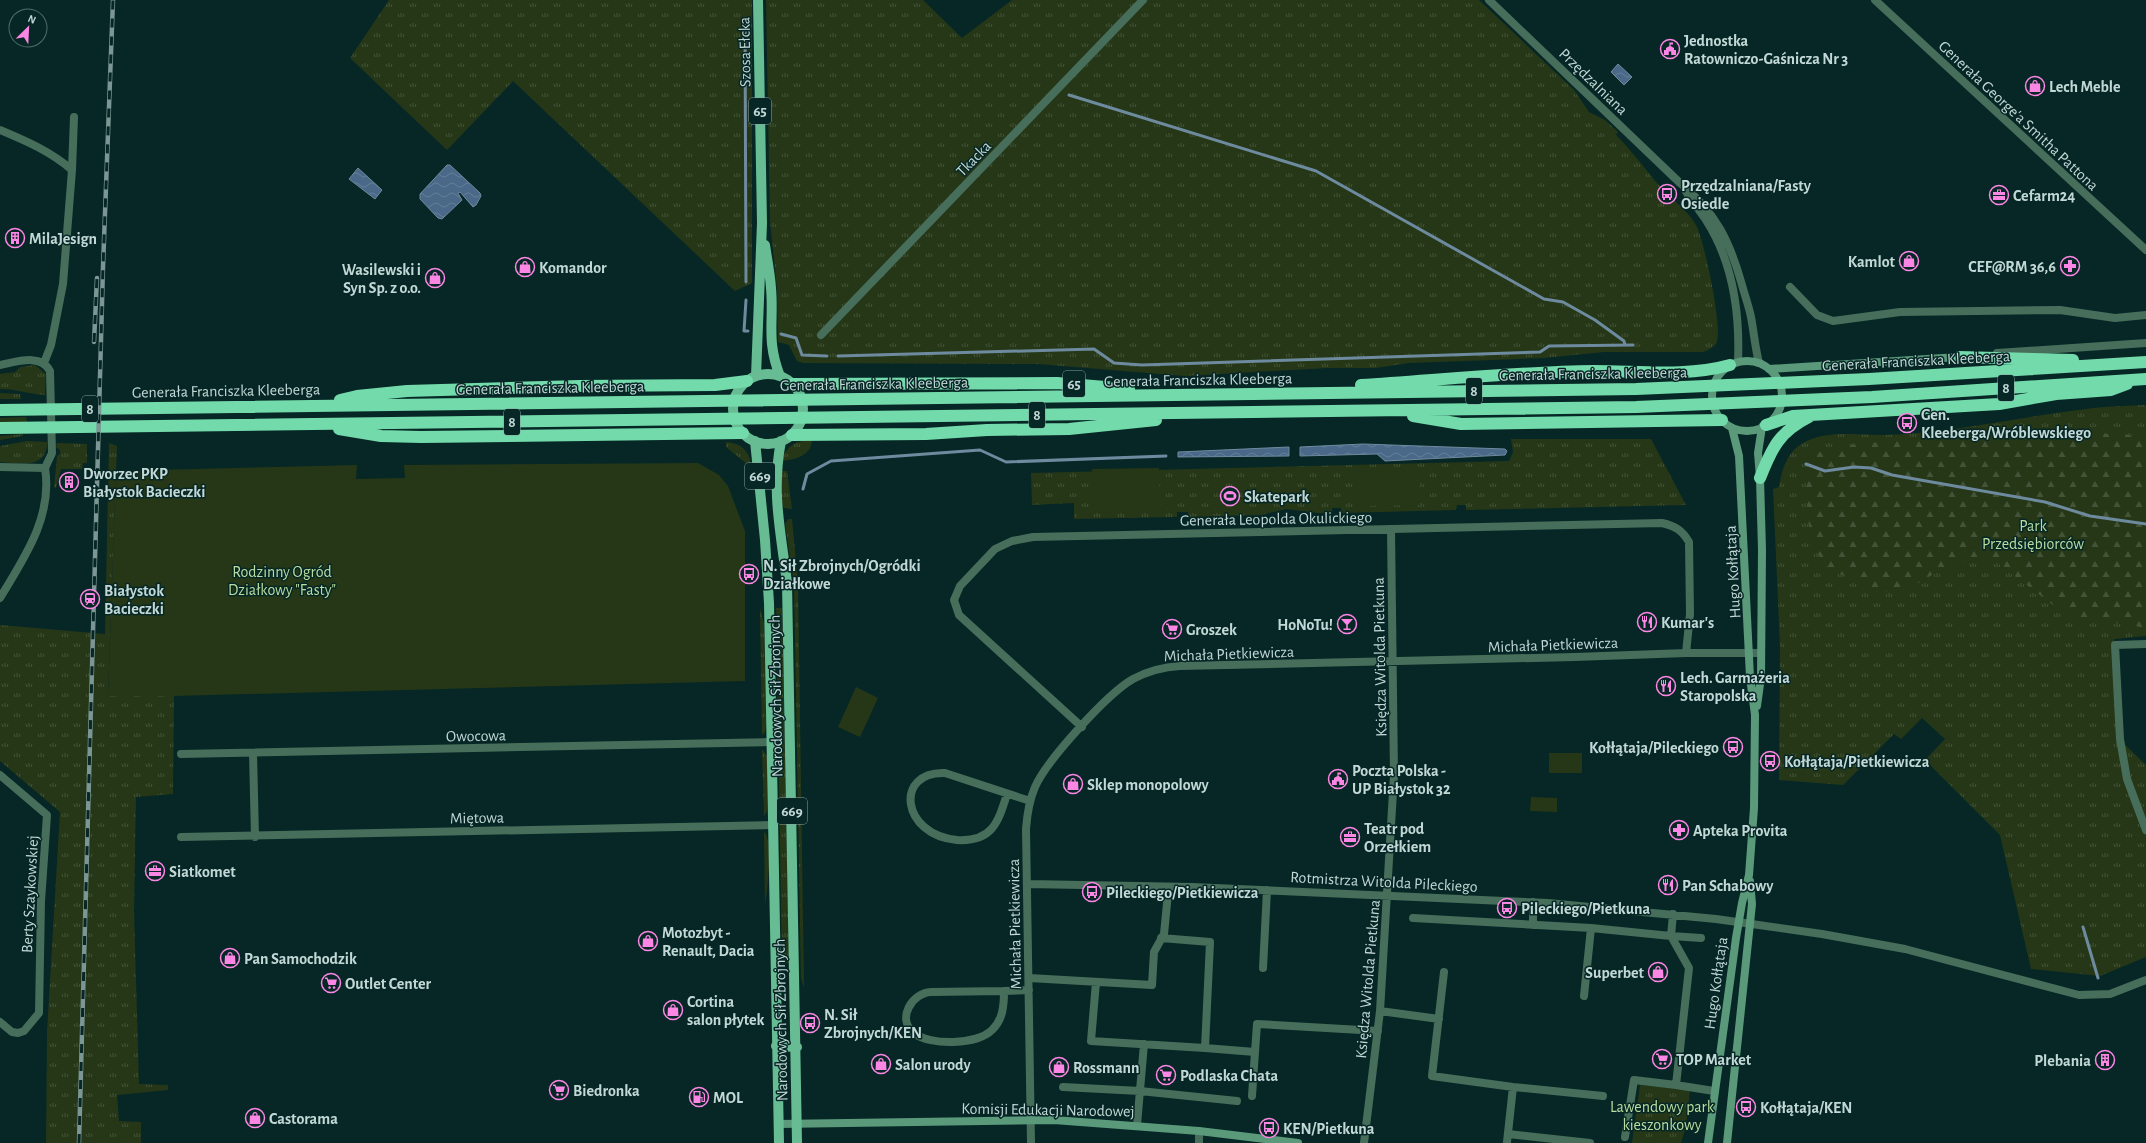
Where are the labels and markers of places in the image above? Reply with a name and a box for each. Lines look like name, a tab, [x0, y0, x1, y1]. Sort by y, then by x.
place label: Jednostka Ratowniczo-Gaśnicza Nr 3	[1684, 33, 1848, 67]
public building icon: Jednostka Ratowniczo-Gaśnicza Nr 3	[1659, 38, 1681, 60]
shop icon: Lech Meble	[2024, 75, 2046, 97]
place label: Lech Meble	[2049, 79, 2121, 95]
place label: Przędzalniana/Fasty Osiedle	[1681, 178, 1812, 212]
bus stop icon: Przędzalniana/Fasty Osiedle	[1656, 183, 1678, 205]
office icon: Cefarm24	[1988, 184, 2010, 206]
place label: Cefarm24	[2013, 188, 2075, 204]
building icon: MilaJesign	[4, 227, 26, 249]
place label: MilaJesign	[29, 231, 97, 247]
shop icon: Kamlot	[1898, 250, 1920, 272]
place label: Kamlot	[1848, 254, 1896, 270]
pharmacy icon: CEF@RM 36,6	[2059, 255, 2081, 277]
shop icon: Komandor	[514, 256, 536, 278]
place label: CEF@RM 36,6	[1968, 259, 2056, 275]
place label: Komandor	[539, 260, 607, 276]
place label: Wasilewski i Syn Sp. z o.o.	[342, 262, 421, 297]
shop icon: Wasilewski i Syn Sp. z o.o.	[424, 267, 446, 289]
place label: Gen. Kleeberga/Wróblewskiego	[1921, 407, 2091, 441]
bus stop icon: Gen. Kleeberga/Wróblewskiego	[1896, 412, 1918, 434]
place label: Dworzec PKP Białystok Bacieczki	[83, 466, 205, 501]
building icon: Dworzec PKP Białystok Bacieczki	[58, 471, 80, 493]
sports icon: Skatepark	[1219, 485, 1241, 507]
place label: Skatepark	[1244, 489, 1309, 505]
place label: N. Sił Zbrojnych/Ogródki Działkowe	[763, 558, 921, 592]
bus stop icon: N. Sił Zbrojnych/Ogródki Działkowe	[738, 563, 760, 585]
place label: Białystok Bacieczki	[104, 583, 164, 617]
station icon: Białystok Bacieczki	[79, 588, 101, 610]
restaurant icon: Kumar's	[1636, 611, 1658, 633]
bar icon: HoNoTu!	[1336, 613, 1358, 635]
place label: Kumar's	[1661, 615, 1714, 631]
place label: HoNoTu!	[1277, 617, 1333, 633]
supermarket icon: Groszek	[1161, 618, 1183, 640]
place label: Groszek	[1186, 622, 1237, 638]
place label: Lech. Garmażeria Staropolska	[1680, 670, 1790, 704]
restaurant icon: Lech. Garmażeria Staropolska	[1655, 675, 1677, 697]
bus stop icon: Kołłątaja/Pileckiego	[1722, 736, 1744, 758]
place label: Kołłątaja/Pileckiego	[1589, 740, 1719, 757]
bus stop icon: Kołłątaja/Pietkiewicza	[1759, 750, 1781, 772]
place label: Kołłątaja/Pietkiewicza	[1784, 754, 1930, 771]
place label: Poczta Polska - UP Białystok 32	[1352, 763, 1451, 798]
public building icon: Poczta Polska - UP Białystok 32	[1327, 768, 1349, 790]
shop icon: Sklep monopolowy	[1062, 773, 1084, 795]
place label: Sklep monopolowy	[1087, 777, 1210, 794]
pharmacy icon: Apteka Provita	[1668, 819, 1690, 841]
place label: Teatr pod Orzełkiem	[1364, 821, 1431, 855]
place label: Apteka Provita	[1693, 823, 1788, 839]
office icon: Teatr pod Orzełkiem	[1339, 826, 1361, 848]
office icon: Siatkomet	[144, 860, 166, 882]
place label: Siatkomet	[169, 864, 236, 880]
restaurant icon: Pan Schabowy	[1657, 874, 1679, 896]
place label: Pan Schabowy	[1682, 878, 1774, 895]
bus stop icon: Pileckiego/Pietkiewicza	[1081, 881, 1103, 903]
place label: Pileckiego/Pietkiewicza	[1106, 885, 1259, 901]
bus stop icon: Pileckiego/Pietkuna	[1496, 897, 1518, 919]
place label: Pileckiego/Pietkuna	[1521, 901, 1650, 917]
place label: Motozbyt - Renault, Dacia	[662, 925, 755, 959]
shop icon: Motozbyt - Renault, Dacia	[637, 930, 659, 952]
shop icon: Pan Samochodzik	[219, 947, 241, 969]
place label: Pan Samochodzik	[244, 951, 357, 967]
shop icon: Superbet	[1647, 961, 1669, 983]
place label: Superbet	[1585, 965, 1645, 981]
supermarket icon: Outlet Center	[320, 972, 342, 994]
place label: Outlet Center	[345, 976, 432, 992]
place label: Cortina salon płytek	[687, 994, 765, 1029]
shop icon: Cortina salon płytek	[662, 999, 684, 1021]
place label: N. Sił Zbrojnych/KEN	[824, 1007, 922, 1042]
bus stop icon: N. Sił Zbrojnych/KEN	[799, 1012, 821, 1034]
supermarket icon: TOP Market	[1651, 1048, 1673, 1070]
building icon: Plebania	[2094, 1049, 2116, 1071]
place label: TOP Market	[1676, 1052, 1752, 1068]
shop icon: Salon urody	[870, 1053, 892, 1075]
place label: Plebania	[2034, 1053, 2091, 1069]
shop icon: Rossmann	[1048, 1056, 1070, 1078]
place label: Salon urody	[895, 1057, 971, 1074]
place label: Rossmann	[1073, 1060, 1139, 1076]
supermarket icon: Podlaska Chata	[1155, 1064, 1177, 1086]
place label: Podlaska Chata	[1180, 1068, 1278, 1084]
supermarket icon: Biedronka	[548, 1079, 570, 1101]
place label: Biedronka	[573, 1083, 640, 1099]
fuel station icon: MOL	[688, 1086, 710, 1108]
place label: MOL	[713, 1090, 743, 1106]
bus stop icon: Kołłątaja/KEN	[1735, 1096, 1757, 1118]
place label: Kołłątaja/KEN	[1760, 1100, 1852, 1117]
shop icon: Castorama	[244, 1107, 266, 1129]
place label: Castorama	[269, 1111, 338, 1127]
bus stop icon: KEN/Pietkuna	[1258, 1117, 1280, 1139]
place label: KEN/Pietkuna	[1283, 1121, 1375, 1137]

